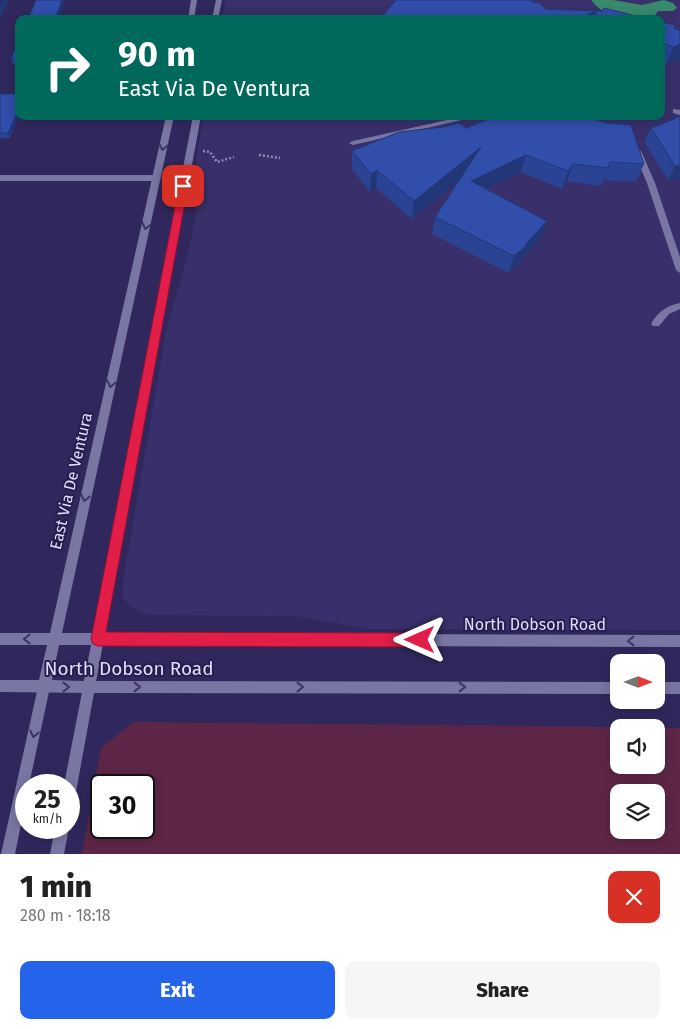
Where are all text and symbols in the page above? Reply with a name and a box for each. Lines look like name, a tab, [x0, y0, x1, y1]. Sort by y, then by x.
text: 90 m	[118, 33, 196, 75]
icon: right	[35, 35, 100, 100]
text: East Via De Ventura	[118, 75, 311, 102]
one-way arrow	[158, 143, 169, 152]
pin	[162, 165, 204, 207]
icon: arrive	[169, 172, 197, 200]
one-way arrow	[141, 221, 152, 230]
one-way arrow	[106, 380, 117, 389]
street label: East Via De Ventura	[46, 411, 96, 551]
one-way arrow	[80, 494, 91, 503]
position arrow	[393, 613, 445, 665]
street label: North Dobson Road	[464, 615, 606, 634]
one-way arrow	[23, 634, 30, 644]
one-way arrow	[627, 636, 635, 646]
north arrow	[610, 654, 665, 709]
map controls	[610, 654, 665, 839]
street label: North Dobson Road	[44, 657, 214, 680]
one-way arrow	[63, 682, 71, 692]
one-way arrow	[134, 682, 142, 692]
one-way arrow	[296, 682, 304, 692]
one-way arrow	[459, 682, 467, 692]
button: sound	[610, 719, 665, 774]
one-way arrow	[29, 730, 40, 739]
speed limit sign: 30	[90, 774, 155, 839]
button: layers	[610, 784, 665, 839]
text: 25	[34, 785, 61, 815]
text: km/h	[33, 812, 62, 826]
text: 1 min	[20, 869, 92, 905]
button: close	[608, 871, 660, 923]
text: 280 m · 18:18	[20, 906, 111, 925]
button: Exit	[20, 961, 335, 1019]
button: Share	[345, 961, 660, 1019]

